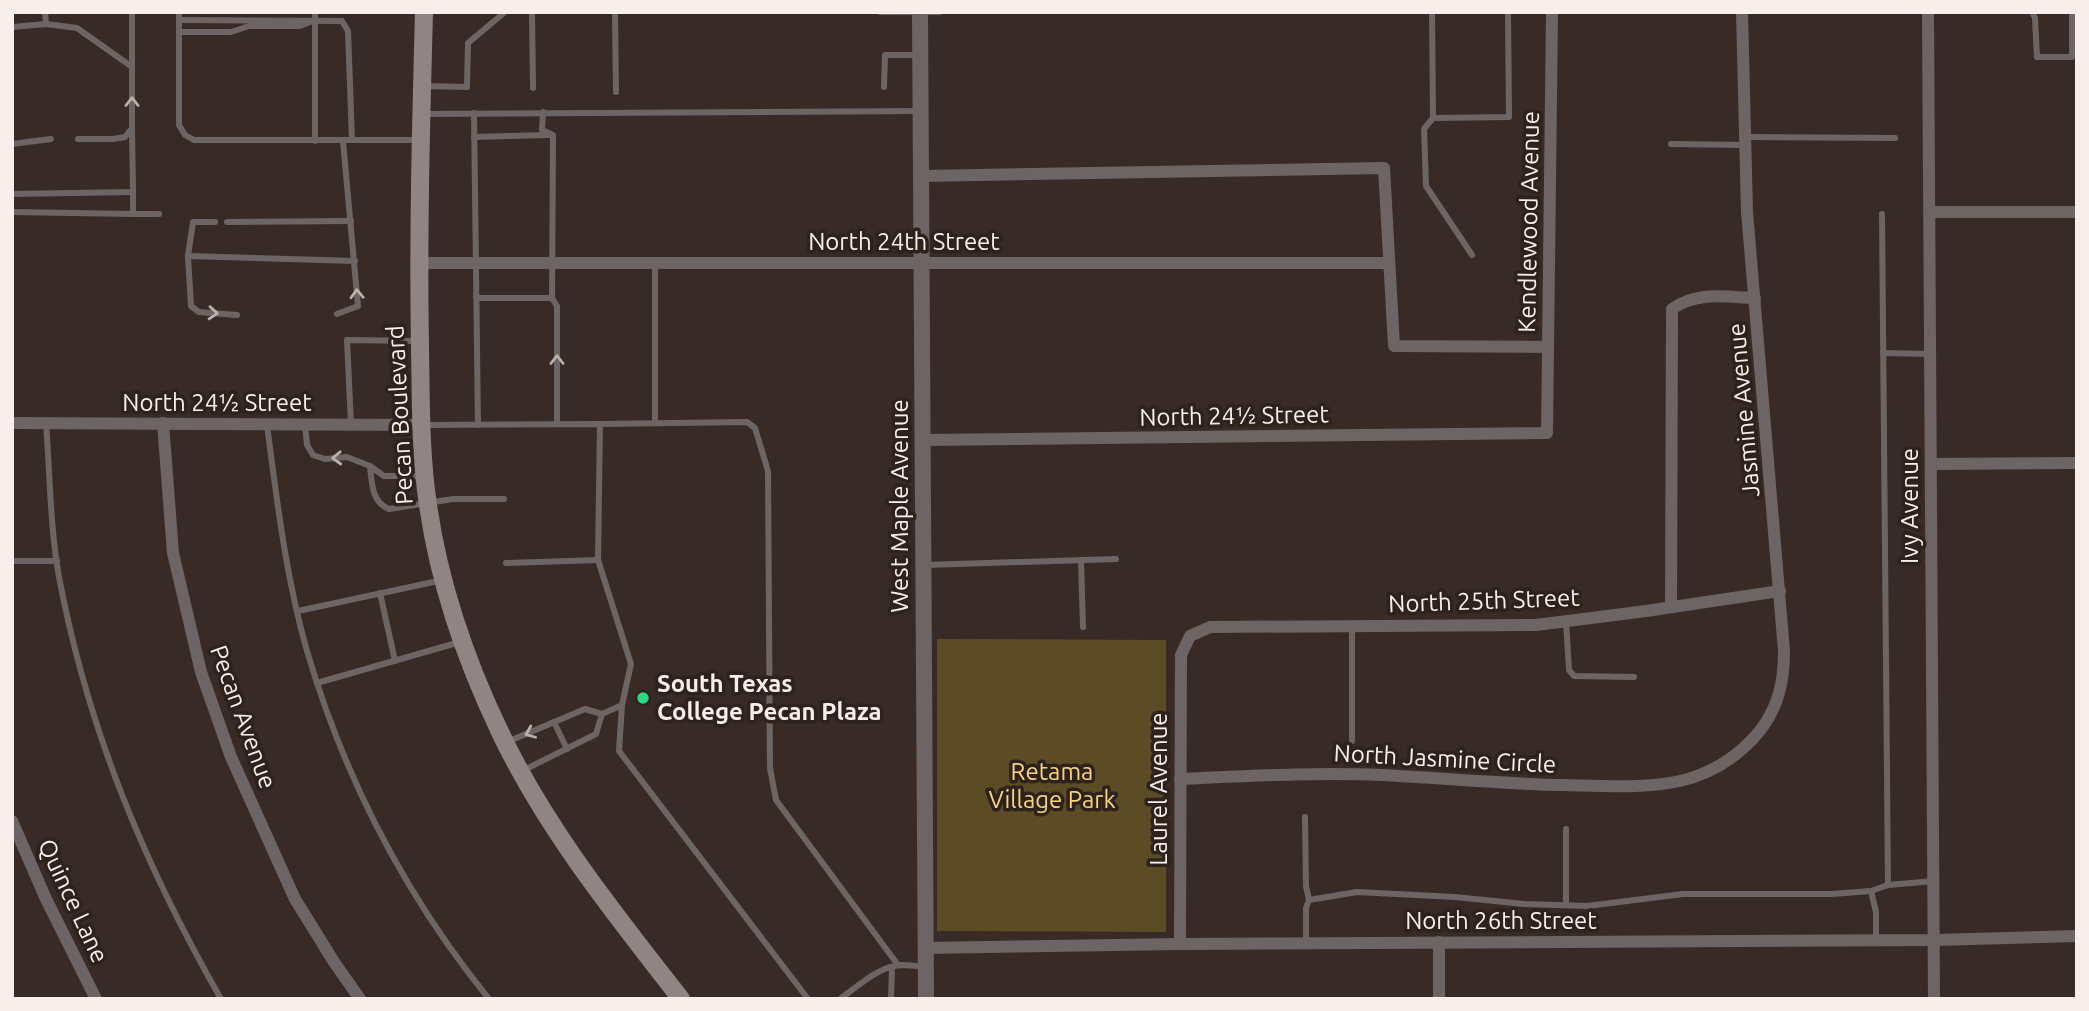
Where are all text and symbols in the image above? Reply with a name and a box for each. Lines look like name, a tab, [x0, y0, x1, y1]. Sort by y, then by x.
one-way arrow	[124, 97, 140, 107]
street label: Kendlewood Avenue	[1513, 111, 1544, 333]
street label: North 24th Street	[808, 228, 1000, 255]
one-way arrow	[349, 288, 364, 299]
one-way arrow	[207, 305, 218, 320]
street label: Jasmine Avenue	[1722, 322, 1765, 498]
street label: Pecan Boulevard	[381, 325, 418, 505]
one-way arrow	[549, 354, 565, 365]
street label: North 24½ Street	[122, 389, 312, 416]
street label: West Maple Avenue	[886, 399, 913, 613]
street label: North 24½ Street	[1139, 400, 1330, 431]
street label: Ivy Avenue	[1896, 448, 1923, 564]
one-way arrow	[331, 451, 342, 466]
street label: North 25th Street	[1388, 584, 1581, 617]
street label: Pecan Avenue	[205, 641, 282, 792]
place label: South Texas College Pecan Plaza	[657, 670, 882, 725]
marker: South Texas College Pecan Plaza	[635, 690, 651, 706]
street label: Laurel Avenue	[1145, 712, 1172, 866]
one-way arrow	[524, 725, 537, 739]
street label: North Jasmine Circle	[1333, 739, 1557, 778]
park label: Retama Village Park	[988, 758, 1116, 813]
street label: Quince Lane	[33, 835, 114, 967]
street label: North 26th Street	[1405, 907, 1597, 934]

